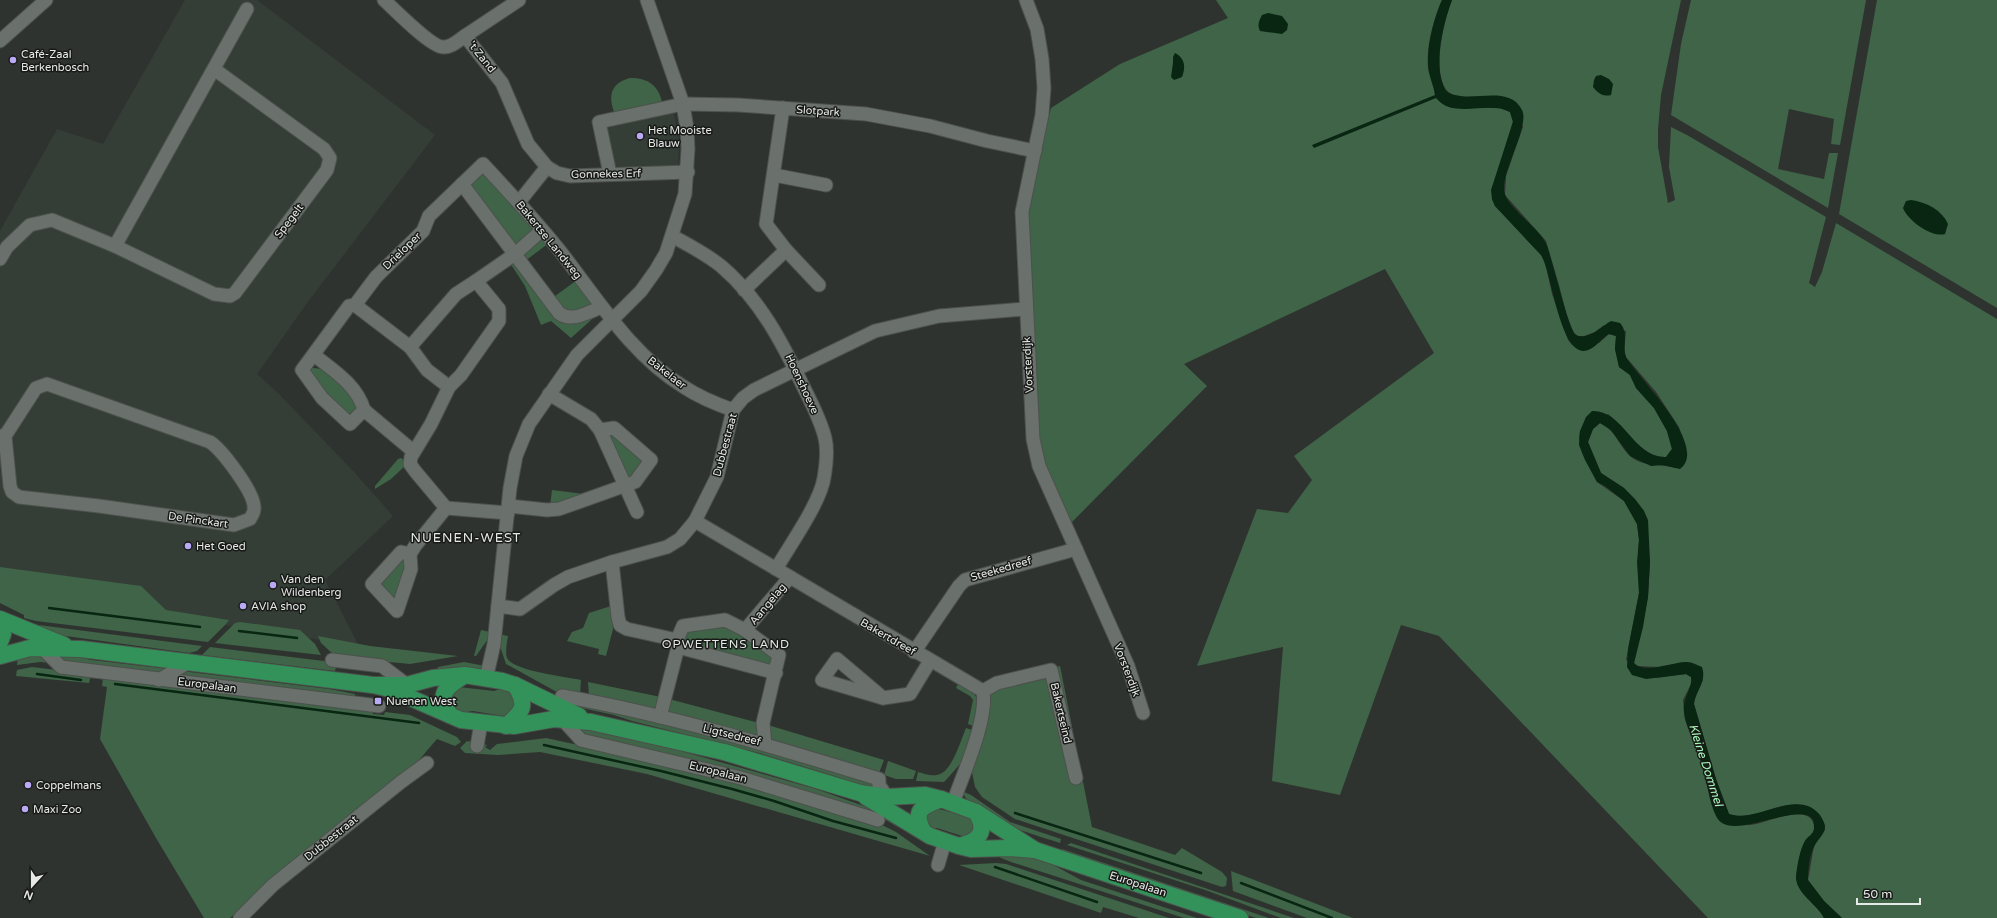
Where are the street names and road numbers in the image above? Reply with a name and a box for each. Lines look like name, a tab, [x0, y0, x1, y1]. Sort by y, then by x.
street label: 't Zand	[466, 39, 499, 75]
street label: Slotpark	[796, 103, 840, 119]
street label: Gonnekes Erf	[571, 167, 642, 181]
street label: Bakertse Landweg	[514, 198, 585, 282]
street label: Spegelt	[272, 201, 306, 241]
street label: Drieloper	[380, 229, 424, 272]
street label: Vorsterdijk	[1020, 337, 1036, 393]
street label: Hoenshoeve	[782, 352, 822, 416]
street label: Bakelaer	[645, 354, 689, 393]
street label: Dubbestraat	[710, 412, 740, 478]
street label: De Pinckart	[167, 509, 229, 531]
street label: Steekedreef	[969, 554, 1034, 584]
street label: Aangelag	[747, 581, 789, 627]
street label: Bakertdreef	[858, 616, 919, 659]
street label: Vorsterdijk	[1111, 642, 1143, 698]
street label: Europalaan	[177, 675, 237, 695]
street label: Bakertseind	[1048, 681, 1074, 745]
street label: Ligtsedreef	[702, 722, 763, 749]
street label: Europalaan	[688, 759, 748, 785]
street label: Dubbestraat	[302, 812, 360, 864]
street label: Europalaan	[1108, 869, 1168, 899]

